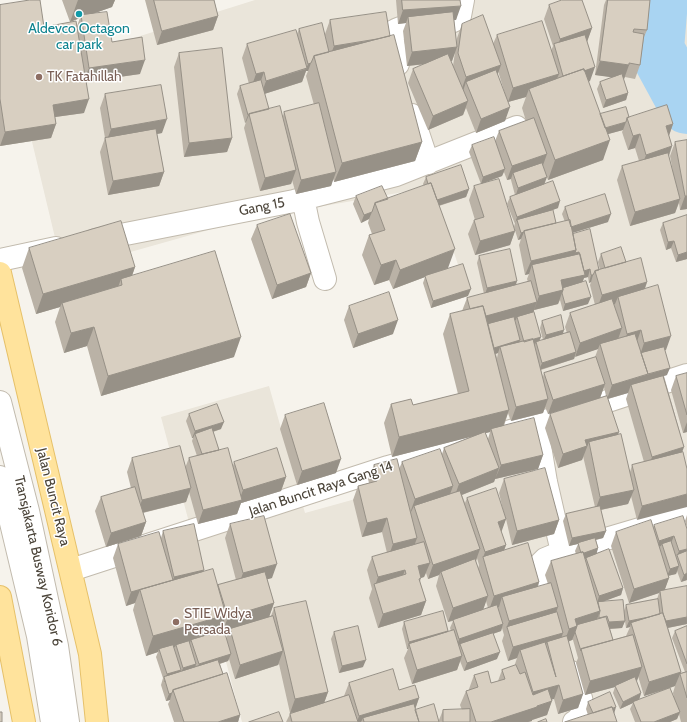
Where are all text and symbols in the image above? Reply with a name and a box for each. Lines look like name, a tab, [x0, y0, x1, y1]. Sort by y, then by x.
marker: Aldevco Octagon car park	[74, 9, 84, 19]
place label: Aldevco Octagon car park	[28, 21, 130, 54]
place label: TK Fatahillah	[47, 69, 122, 85]
marker: TK Fatahillah	[34, 72, 44, 82]
street label: Gang 15	[238, 194, 286, 220]
street label: Jalan Buncit Raya	[33, 446, 73, 548]
street label: Jalan Buncit Raya Gang 14	[247, 458, 395, 520]
street label: Transjakarta Busway Koridor 6	[10, 474, 66, 648]
place label: STIE Widya Persada	[184, 606, 252, 638]
marker: STIE Widya Persada	[171, 617, 181, 627]

